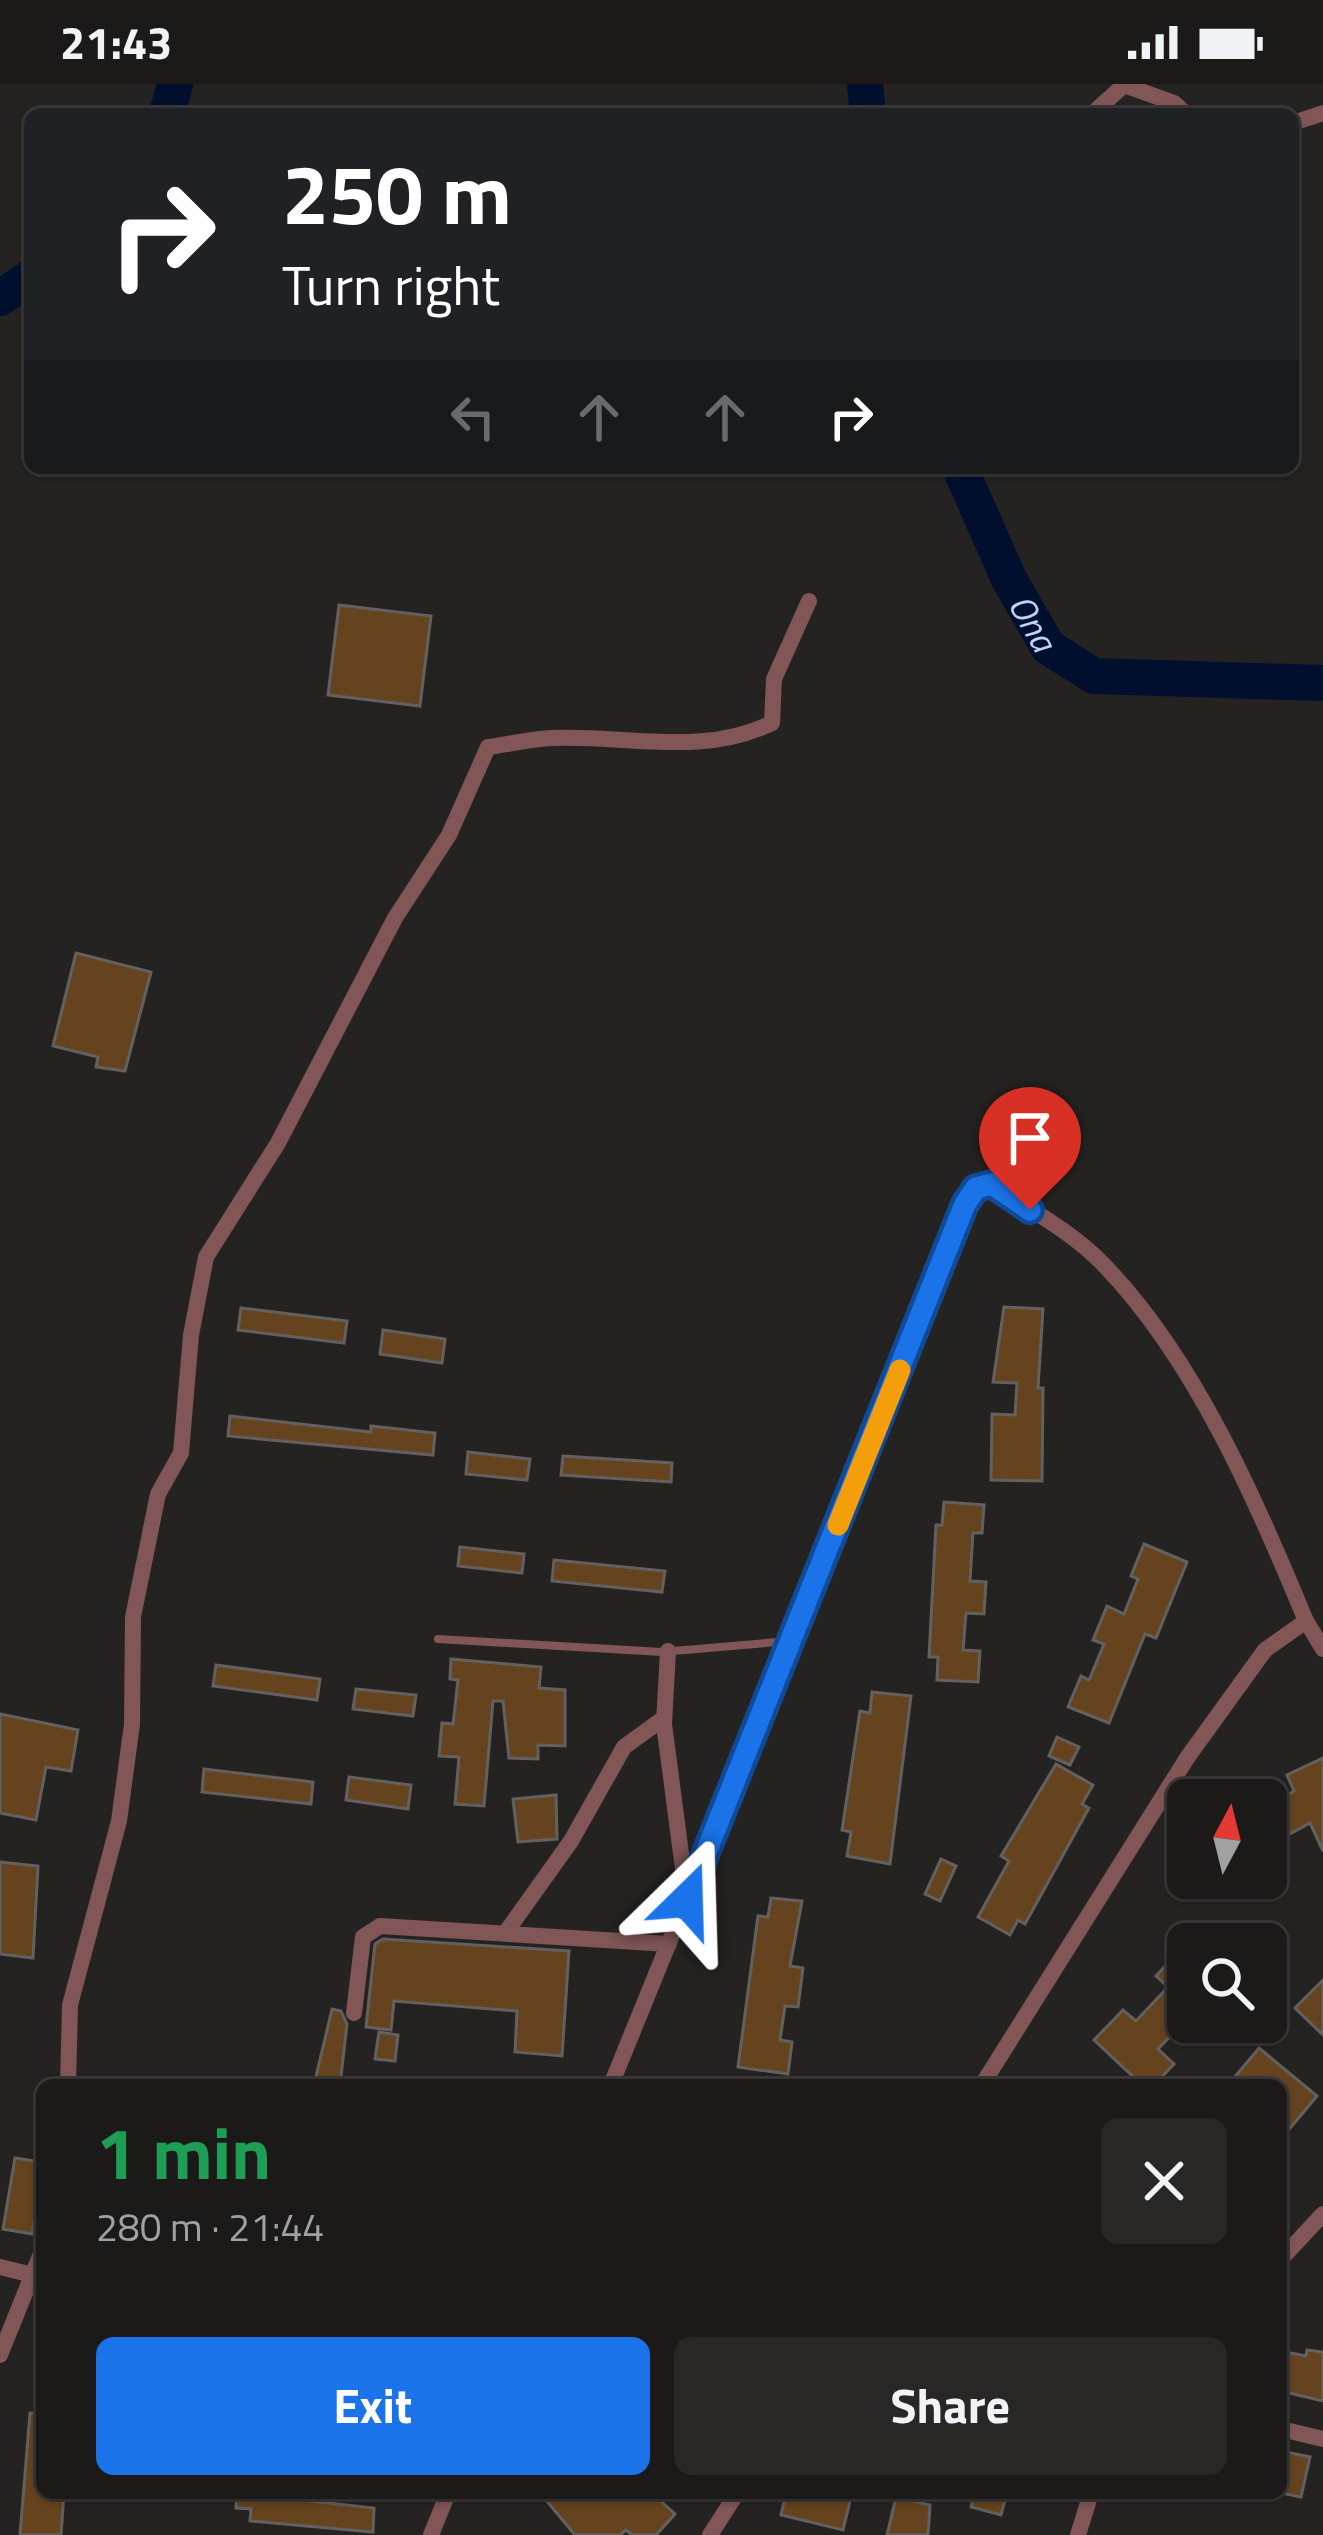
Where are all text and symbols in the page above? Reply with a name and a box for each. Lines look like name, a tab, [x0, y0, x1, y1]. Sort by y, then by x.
text: 21:43	[60, 8, 172, 76]
text: 250 m	[282, 129, 512, 257]
icon: right	[84, 156, 240, 312]
text: Turn right	[282, 244, 500, 326]
icon: left	[440, 384, 506, 450]
icon: ahead	[566, 384, 632, 450]
icon: ahead	[692, 384, 758, 450]
icon: right	[818, 384, 884, 450]
water label: Ona	[995, 583, 1073, 663]
pin	[979, 1087, 1081, 1210]
icon: arrive	[997, 1105, 1063, 1171]
north arrow	[1167, 1779, 1287, 1899]
map controls	[1167, 1779, 1287, 2043]
position arrow	[624, 1837, 750, 1963]
button: search	[1167, 1923, 1287, 2043]
text: 1 min	[96, 2097, 271, 2207]
button: close	[1101, 2118, 1227, 2244]
text: 280 m · 21:44	[96, 2197, 324, 2256]
button: Exit	[96, 2337, 650, 2475]
button: Share	[674, 2337, 1227, 2475]

